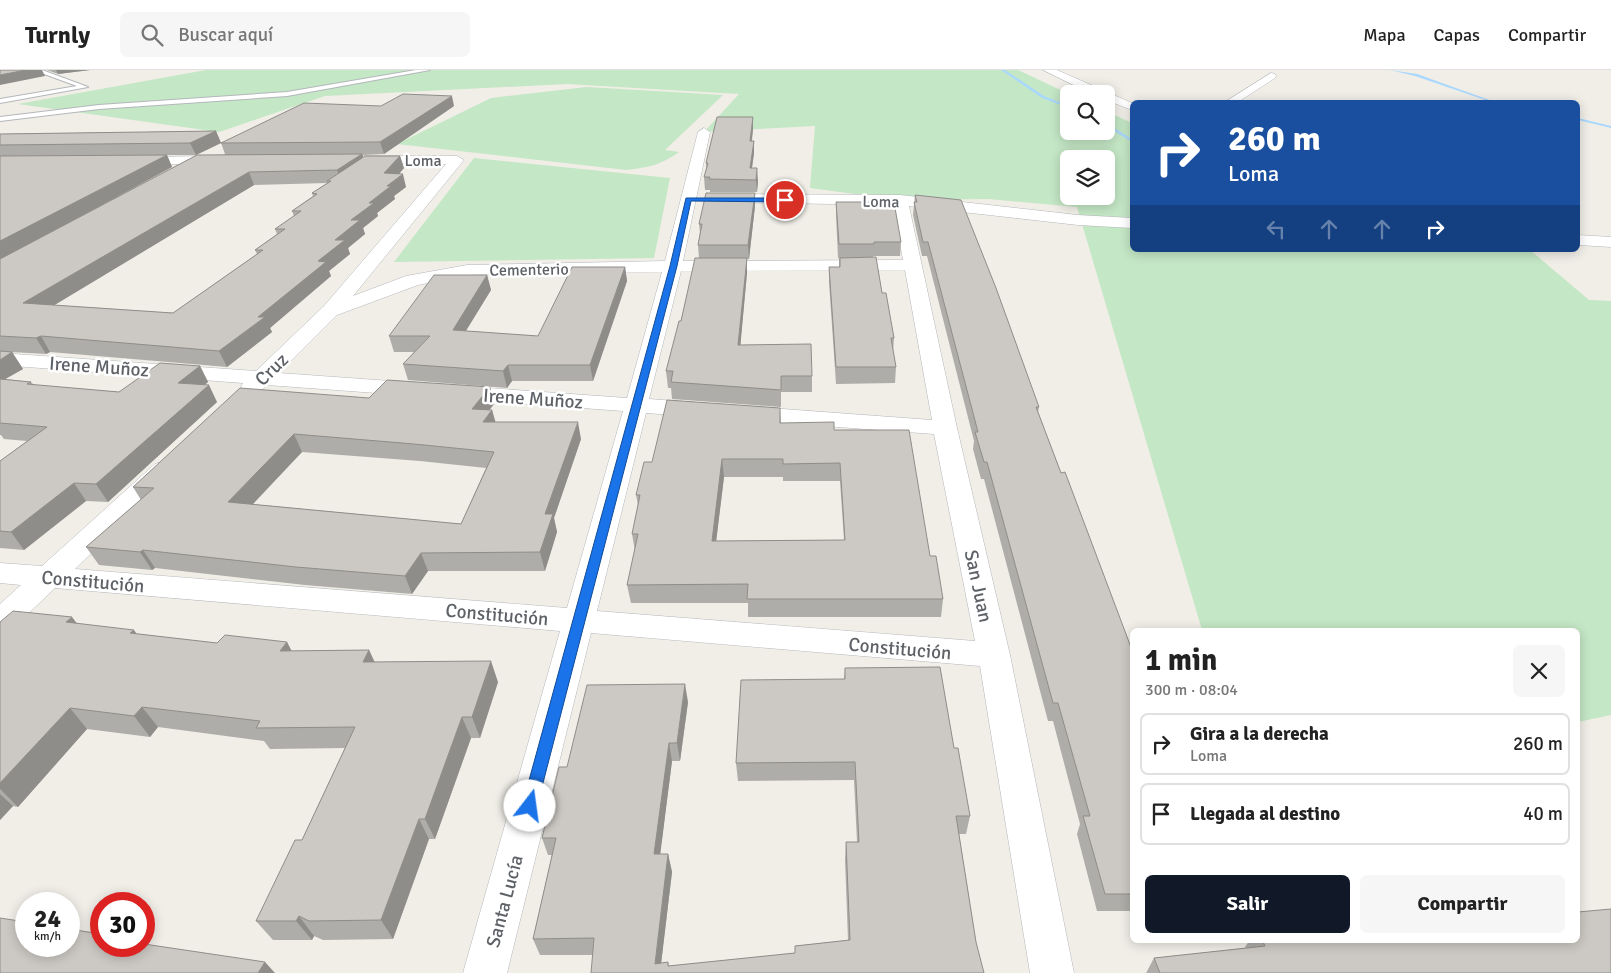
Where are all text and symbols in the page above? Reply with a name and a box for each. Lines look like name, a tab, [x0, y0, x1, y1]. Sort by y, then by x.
search box	[120, 12, 470, 57]
text: Turnly	[25, 20, 90, 50]
icon: search	[138, 21, 166, 49]
text: Buscar aquí	[178, 23, 273, 47]
text: Mapa	[1363, 24, 1406, 46]
text: Capas	[1434, 24, 1480, 46]
text: Compartir	[1508, 24, 1586, 46]
map controls	[1060, 85, 1115, 205]
button: search	[1060, 85, 1115, 140]
text: 260 m	[1228, 117, 1321, 160]
icon: right	[1145, 120, 1210, 185]
button: layers	[1060, 150, 1115, 205]
street label: Loma	[404, 151, 442, 171]
text: Loma	[1228, 160, 1279, 187]
pin	[764, 179, 806, 221]
icon: arrive	[771, 186, 799, 214]
street label: Loma	[862, 192, 900, 212]
icon: left	[1262, 215, 1290, 243]
icon: ahead	[1315, 215, 1343, 243]
icon: ahead	[1368, 215, 1396, 243]
icon: right	[1421, 215, 1449, 243]
street label: Cementerio	[489, 259, 569, 281]
street label: Cruz	[250, 348, 293, 391]
street label: Irene Muñoz	[48, 352, 150, 382]
street label: Irene Muñoz	[482, 384, 584, 414]
street label: San Juan	[959, 548, 997, 625]
street label: Constitución	[40, 566, 145, 598]
street label: Constitución	[444, 599, 549, 631]
street label: Constitución	[847, 633, 952, 665]
text: 1 min	[1145, 642, 1217, 679]
button: close	[1513, 645, 1565, 697]
text: 300 m · 08:04	[1145, 680, 1238, 700]
text: Gira a la derecha	[1190, 722, 1329, 746]
icon: right	[1147, 730, 1175, 758]
text: 260 m	[1513, 732, 1563, 756]
text: Loma	[1190, 746, 1227, 766]
position arrow	[503, 779, 555, 831]
icon: arrive	[1147, 800, 1175, 828]
text: Llegada al destino	[1190, 802, 1340, 826]
text: 40 m	[1523, 802, 1563, 826]
street label: Santa Lucía	[481, 852, 529, 950]
button: Salir	[1145, 875, 1350, 933]
button: Compartir	[1360, 875, 1565, 933]
speed limit sign: 30	[90, 892, 155, 957]
text: 24	[34, 903, 61, 934]
text: km/h	[34, 929, 61, 944]

